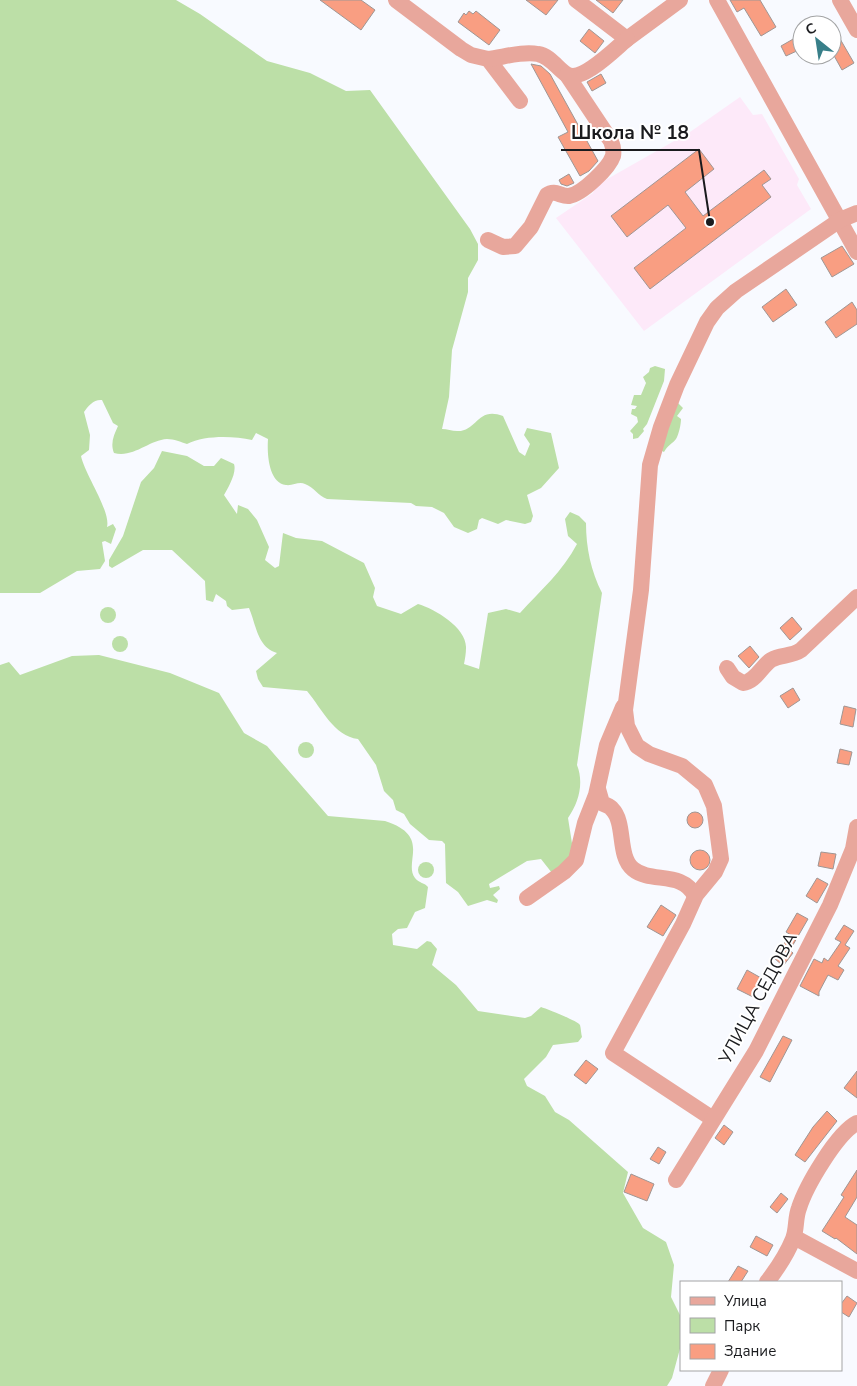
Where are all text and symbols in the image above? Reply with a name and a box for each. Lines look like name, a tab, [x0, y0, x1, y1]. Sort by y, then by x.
north arrow	[792, 15, 842, 65]
text: С	[802, 18, 820, 40]
callout: Школа № 18	[561, 116, 699, 150]
text: Школа № 18	[571, 120, 689, 146]
street label: УЛИЦА СЕДОВА	[713, 928, 803, 1069]
legend	[680, 1281, 842, 1371]
text: Улица	[723, 1291, 767, 1311]
text: Парк	[724, 1316, 760, 1336]
text: Здание	[724, 1341, 776, 1361]

